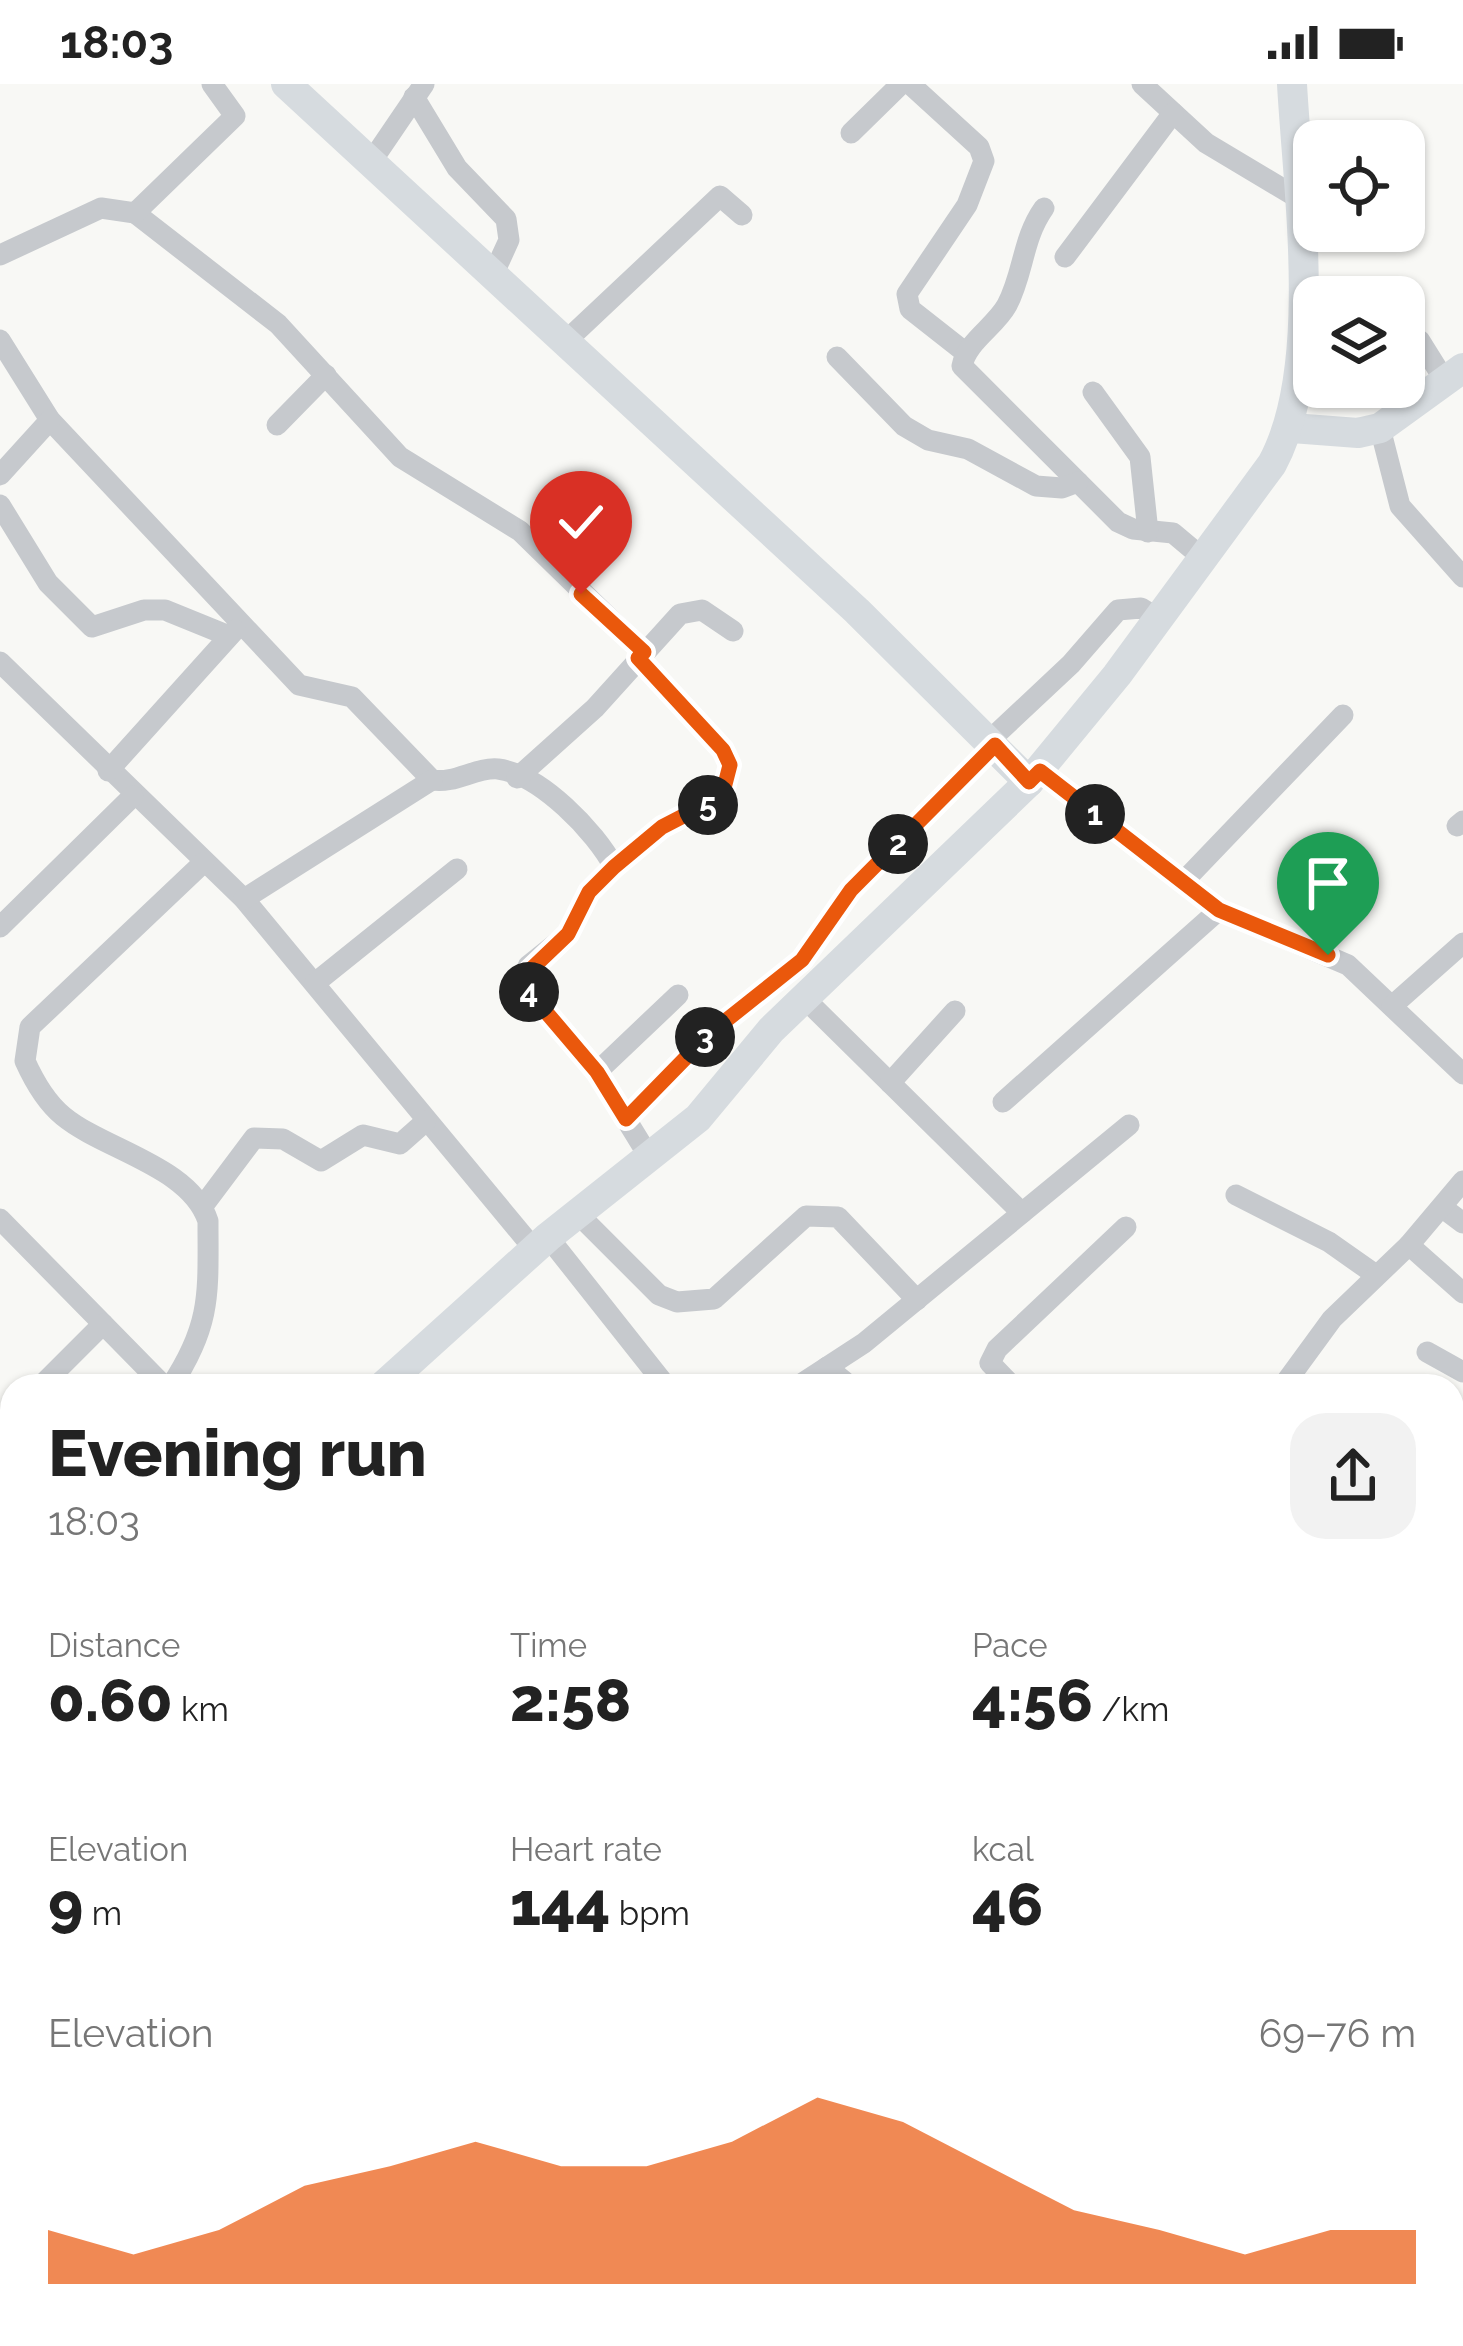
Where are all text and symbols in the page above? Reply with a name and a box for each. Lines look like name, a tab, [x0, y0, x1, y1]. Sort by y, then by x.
text: 18:03	[60, 16, 173, 69]
map controls	[1293, 120, 1425, 408]
button: locate	[1293, 120, 1425, 252]
button: layers	[1293, 276, 1425, 408]
pin	[530, 471, 632, 594]
icon: check	[548, 489, 614, 555]
pin: 5	[678, 775, 738, 835]
pin: 1	[1065, 784, 1125, 844]
text: 5	[699, 785, 717, 824]
text: 1	[1087, 794, 1103, 833]
pin: 2	[868, 814, 928, 874]
text: 2	[889, 824, 907, 863]
pin	[1277, 832, 1379, 955]
icon: arrive	[1295, 850, 1361, 916]
pin: 4	[499, 962, 559, 1022]
text: 4	[520, 972, 538, 1011]
pin: 3	[675, 1007, 735, 1067]
text: 3	[696, 1017, 714, 1056]
button: share	[1290, 1413, 1416, 1539]
text: Evening run	[48, 1414, 427, 1491]
text: 18:03	[48, 1498, 140, 1544]
text: Distance	[48, 1626, 180, 1665]
text: Time	[510, 1626, 587, 1665]
text: Pace	[972, 1626, 1048, 1665]
text: 0.60	[48, 1665, 173, 1735]
text: 2:58	[510, 1665, 631, 1735]
text: 4:56	[972, 1665, 1093, 1735]
text: km	[173, 1690, 229, 1729]
text: /km	[1093, 1690, 1169, 1729]
text: Elevation	[48, 1830, 188, 1869]
text: Heart rate	[510, 1830, 662, 1869]
text: kcal	[972, 1830, 1034, 1869]
text: 9	[48, 1869, 83, 1939]
text: 144	[510, 1869, 610, 1939]
text: 46	[972, 1869, 1043, 1939]
text: m	[83, 1894, 122, 1933]
text: bpm	[610, 1894, 690, 1933]
text: Elevation	[48, 2010, 214, 2056]
text: 69–76 m	[1259, 2010, 1416, 2056]

